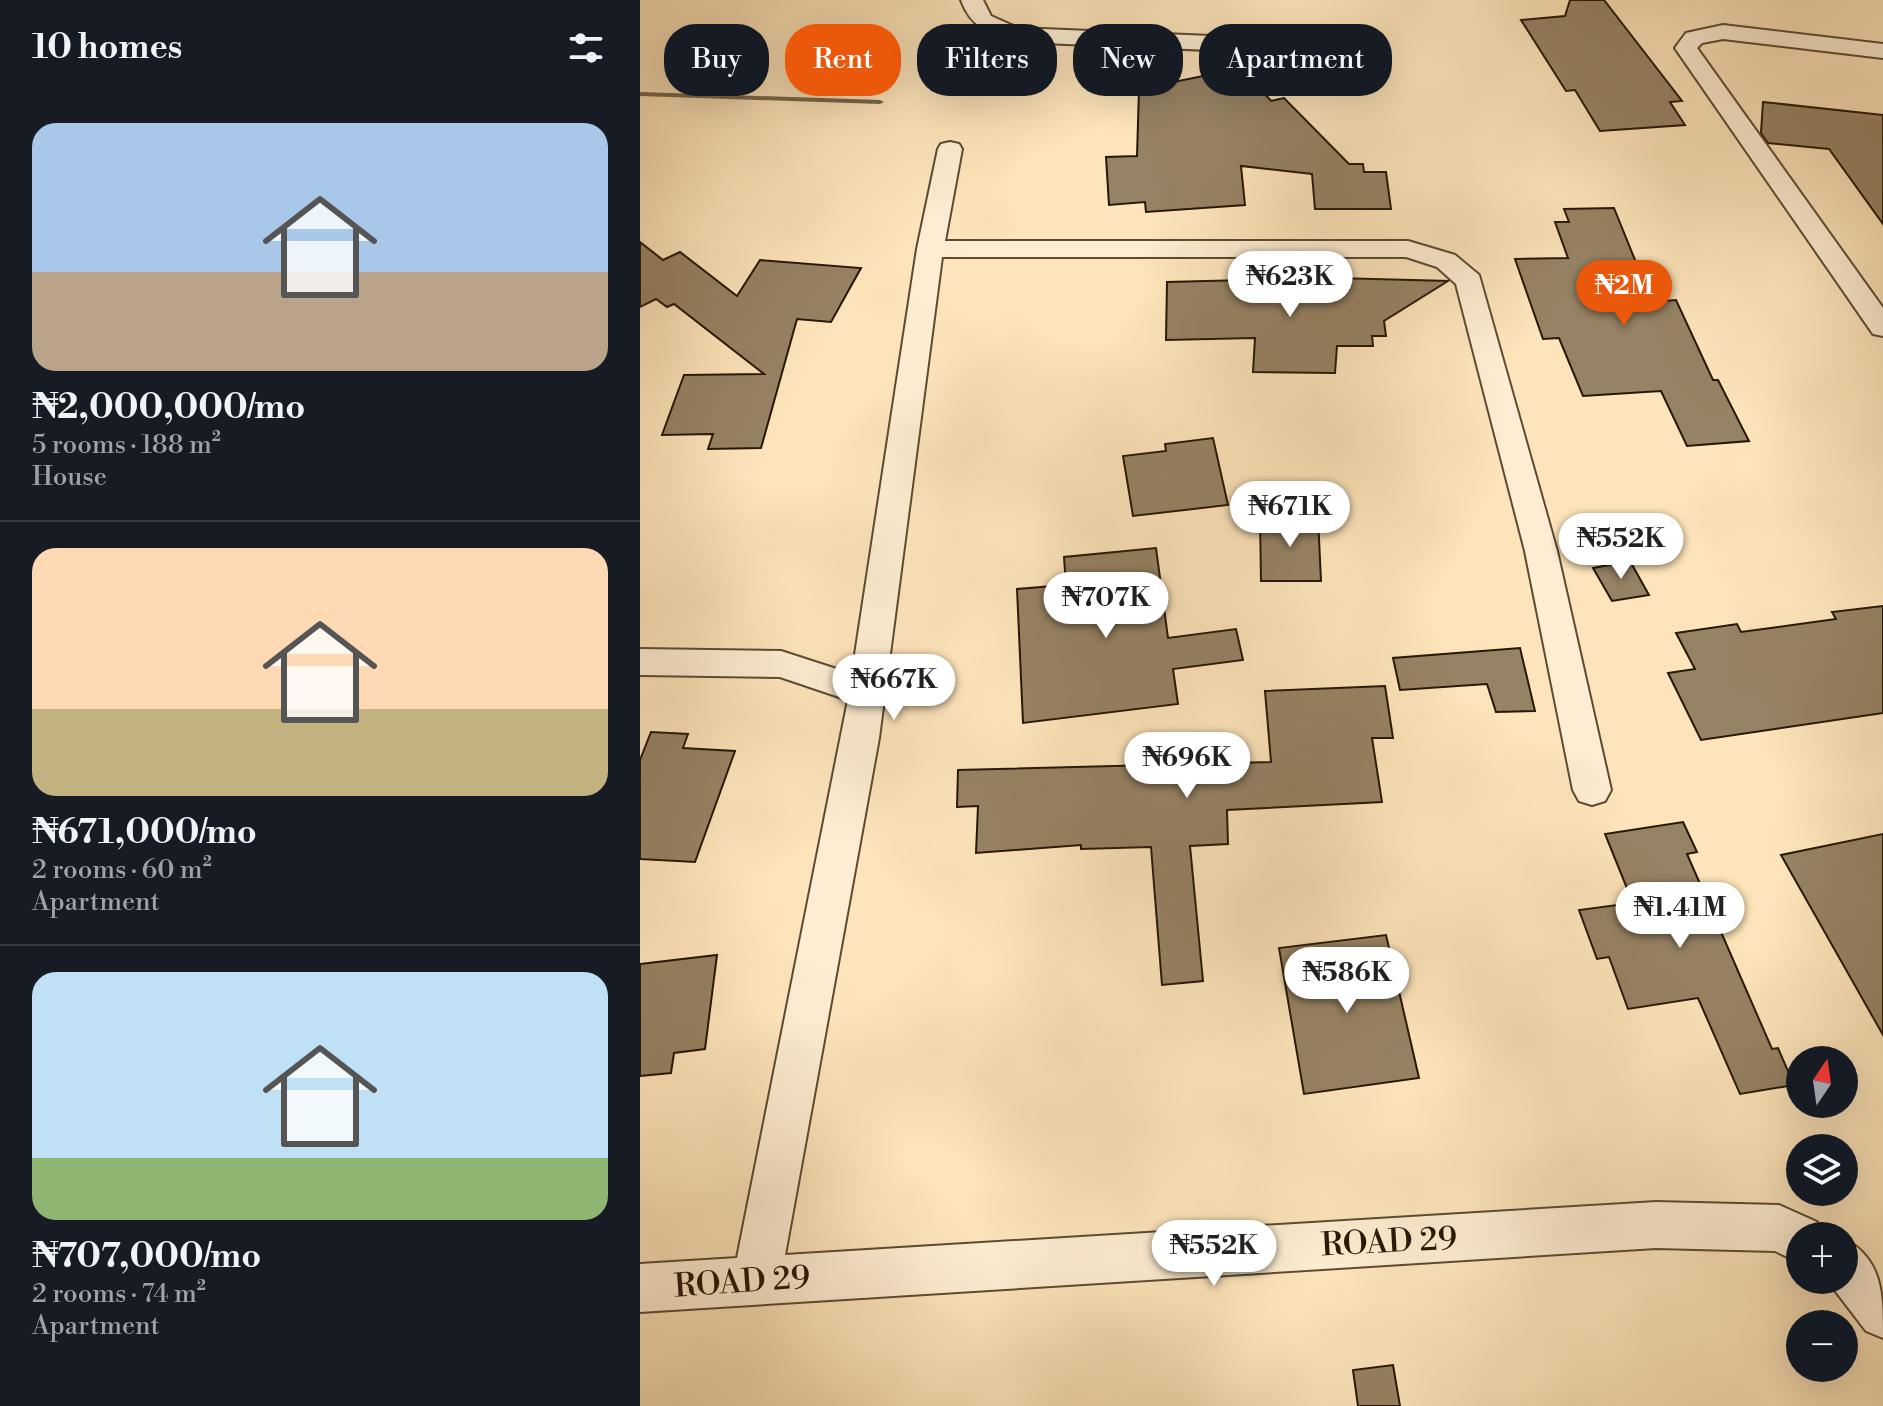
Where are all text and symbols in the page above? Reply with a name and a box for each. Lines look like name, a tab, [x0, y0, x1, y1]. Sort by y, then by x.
chip: Buy	[664, 24, 769, 96]
chip: Rent	[785, 24, 901, 96]
chip: Filters	[917, 24, 1057, 96]
chip: New	[1073, 24, 1183, 96]
chip: Apartment	[1199, 24, 1392, 96]
icon: filters	[564, 26, 608, 70]
text: 10 homes	[32, 27, 182, 69]
icon: home	[248, 175, 392, 319]
pin: ₦623K	[1234, 251, 1346, 319]
pin: ₦2M	[1585, 260, 1663, 328]
text: ₦623K	[1246, 261, 1334, 293]
text: ₦2M	[1594, 270, 1654, 302]
text: ₦2,000,000/mo	[32, 387, 305, 429]
text: 5 rooms · 188 m²	[32, 429, 221, 461]
text: House	[32, 461, 107, 493]
pin: ₦671K	[1234, 481, 1346, 549]
text: ₦671K	[1248, 491, 1332, 523]
pin: ₦552K	[1565, 513, 1677, 581]
text: ₦552K	[1577, 523, 1665, 555]
pin: ₦707K	[1050, 572, 1162, 640]
text: ₦707K	[1062, 582, 1150, 614]
icon: home	[248, 600, 392, 744]
pin: ₦667K	[838, 654, 950, 722]
text: ₦667K	[850, 664, 938, 696]
pin: ₦696K	[1131, 732, 1243, 800]
text: ₦696K	[1142, 742, 1232, 774]
text: ₦671,000/mo	[32, 812, 257, 854]
text: 2 rooms · 60 m²	[32, 854, 212, 886]
pin: ₦1.41M	[1615, 882, 1745, 950]
text: Apartment	[32, 886, 160, 918]
text: ₦1.41M	[1634, 892, 1726, 924]
pin: ₦586K	[1291, 947, 1403, 1015]
text: ₦586K	[1302, 957, 1392, 989]
icon: home	[248, 1024, 392, 1168]
north arrow	[1786, 1046, 1858, 1118]
map controls	[1786, 1046, 1858, 1382]
button: layers	[1786, 1134, 1858, 1206]
street label: ROAD 29	[1320, 1218, 1458, 1266]
pin: ₦552K	[1158, 1220, 1270, 1288]
button: +	[1786, 1222, 1858, 1294]
text: ₦552K	[1170, 1230, 1258, 1262]
text: ₦707,000/mo	[32, 1236, 261, 1278]
street label: ROAD 29	[673, 1257, 811, 1307]
text: 2 rooms · 74 m²	[32, 1278, 206, 1310]
text: Apartment	[32, 1310, 160, 1342]
button: −	[1786, 1310, 1858, 1382]

